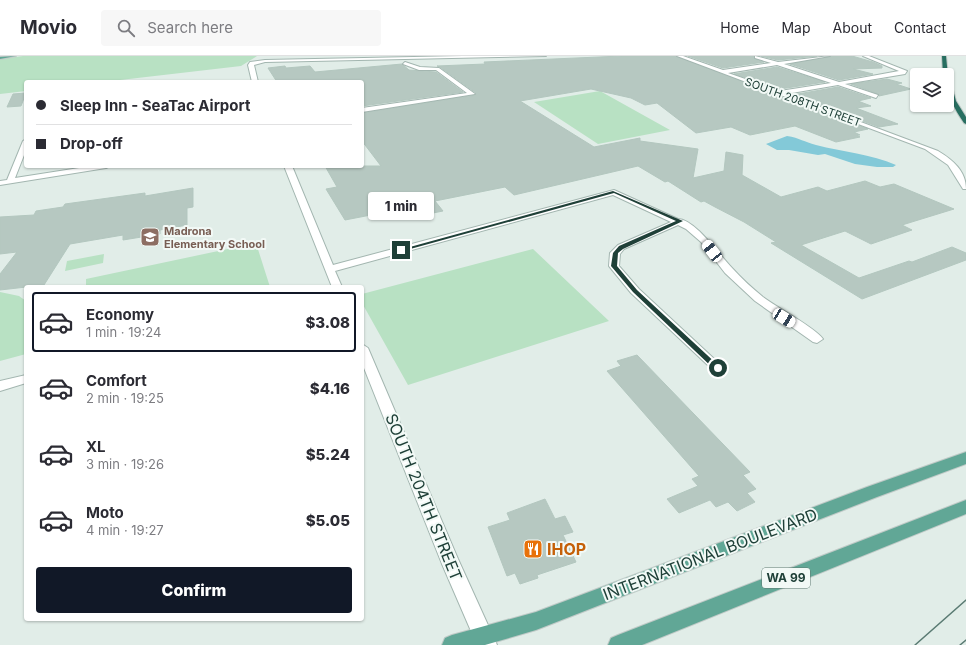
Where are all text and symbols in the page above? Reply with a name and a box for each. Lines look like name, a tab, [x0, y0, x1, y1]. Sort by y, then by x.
search box	[101, 10, 381, 46]
text: Movio	[20, 16, 77, 39]
icon: search	[115, 17, 137, 39]
text: Search here	[147, 18, 233, 37]
text: Home	[720, 19, 759, 36]
text: Map	[781, 19, 811, 36]
text: About	[833, 19, 872, 36]
text: Contact	[894, 19, 946, 36]
map controls	[910, 68, 954, 112]
button: layers	[910, 68, 954, 112]
street label: SOUTH 208TH STREET	[743, 74, 863, 130]
text: Sleep Inn - SeaTac Airport	[60, 96, 250, 115]
text: Drop-off	[60, 134, 123, 153]
callout: 1 min	[368, 192, 434, 220]
text: 1 min	[385, 198, 417, 214]
place label: Madrona Elementary School	[164, 224, 265, 251]
school or university icon: Madrona Elementary School	[139, 226, 161, 248]
car	[700, 238, 724, 264]
route end	[392, 241, 410, 259]
icon: car	[38, 304, 74, 340]
text: Economy	[86, 305, 154, 324]
car	[771, 307, 797, 329]
text: $3.08	[305, 313, 350, 332]
text: 1 min · 19:24	[86, 324, 161, 340]
route start	[709, 359, 727, 377]
icon: car	[38, 370, 74, 406]
text: Comfort	[86, 371, 147, 390]
text: $4.16	[310, 379, 350, 398]
text: 2 min · 19:25	[86, 390, 164, 406]
street label: SOUTH 204TH STREET	[381, 411, 467, 583]
icon: car	[38, 436, 74, 472]
text: XL	[86, 437, 106, 456]
text: $5.24	[306, 445, 350, 464]
text: 3 min · 19:26	[86, 456, 164, 472]
icon: car	[38, 502, 74, 538]
text: Moto	[86, 503, 124, 522]
street label: INTERNATIONAL BOULEVARD	[600, 504, 820, 604]
text: $5.05	[306, 511, 350, 530]
text: 4 min · 19:27	[86, 522, 164, 538]
restaurant icon: IHOP	[522, 538, 544, 560]
place label: IHOP	[547, 539, 586, 559]
button: Confirm	[36, 567, 352, 613]
road number: WA 99	[762, 568, 810, 588]

